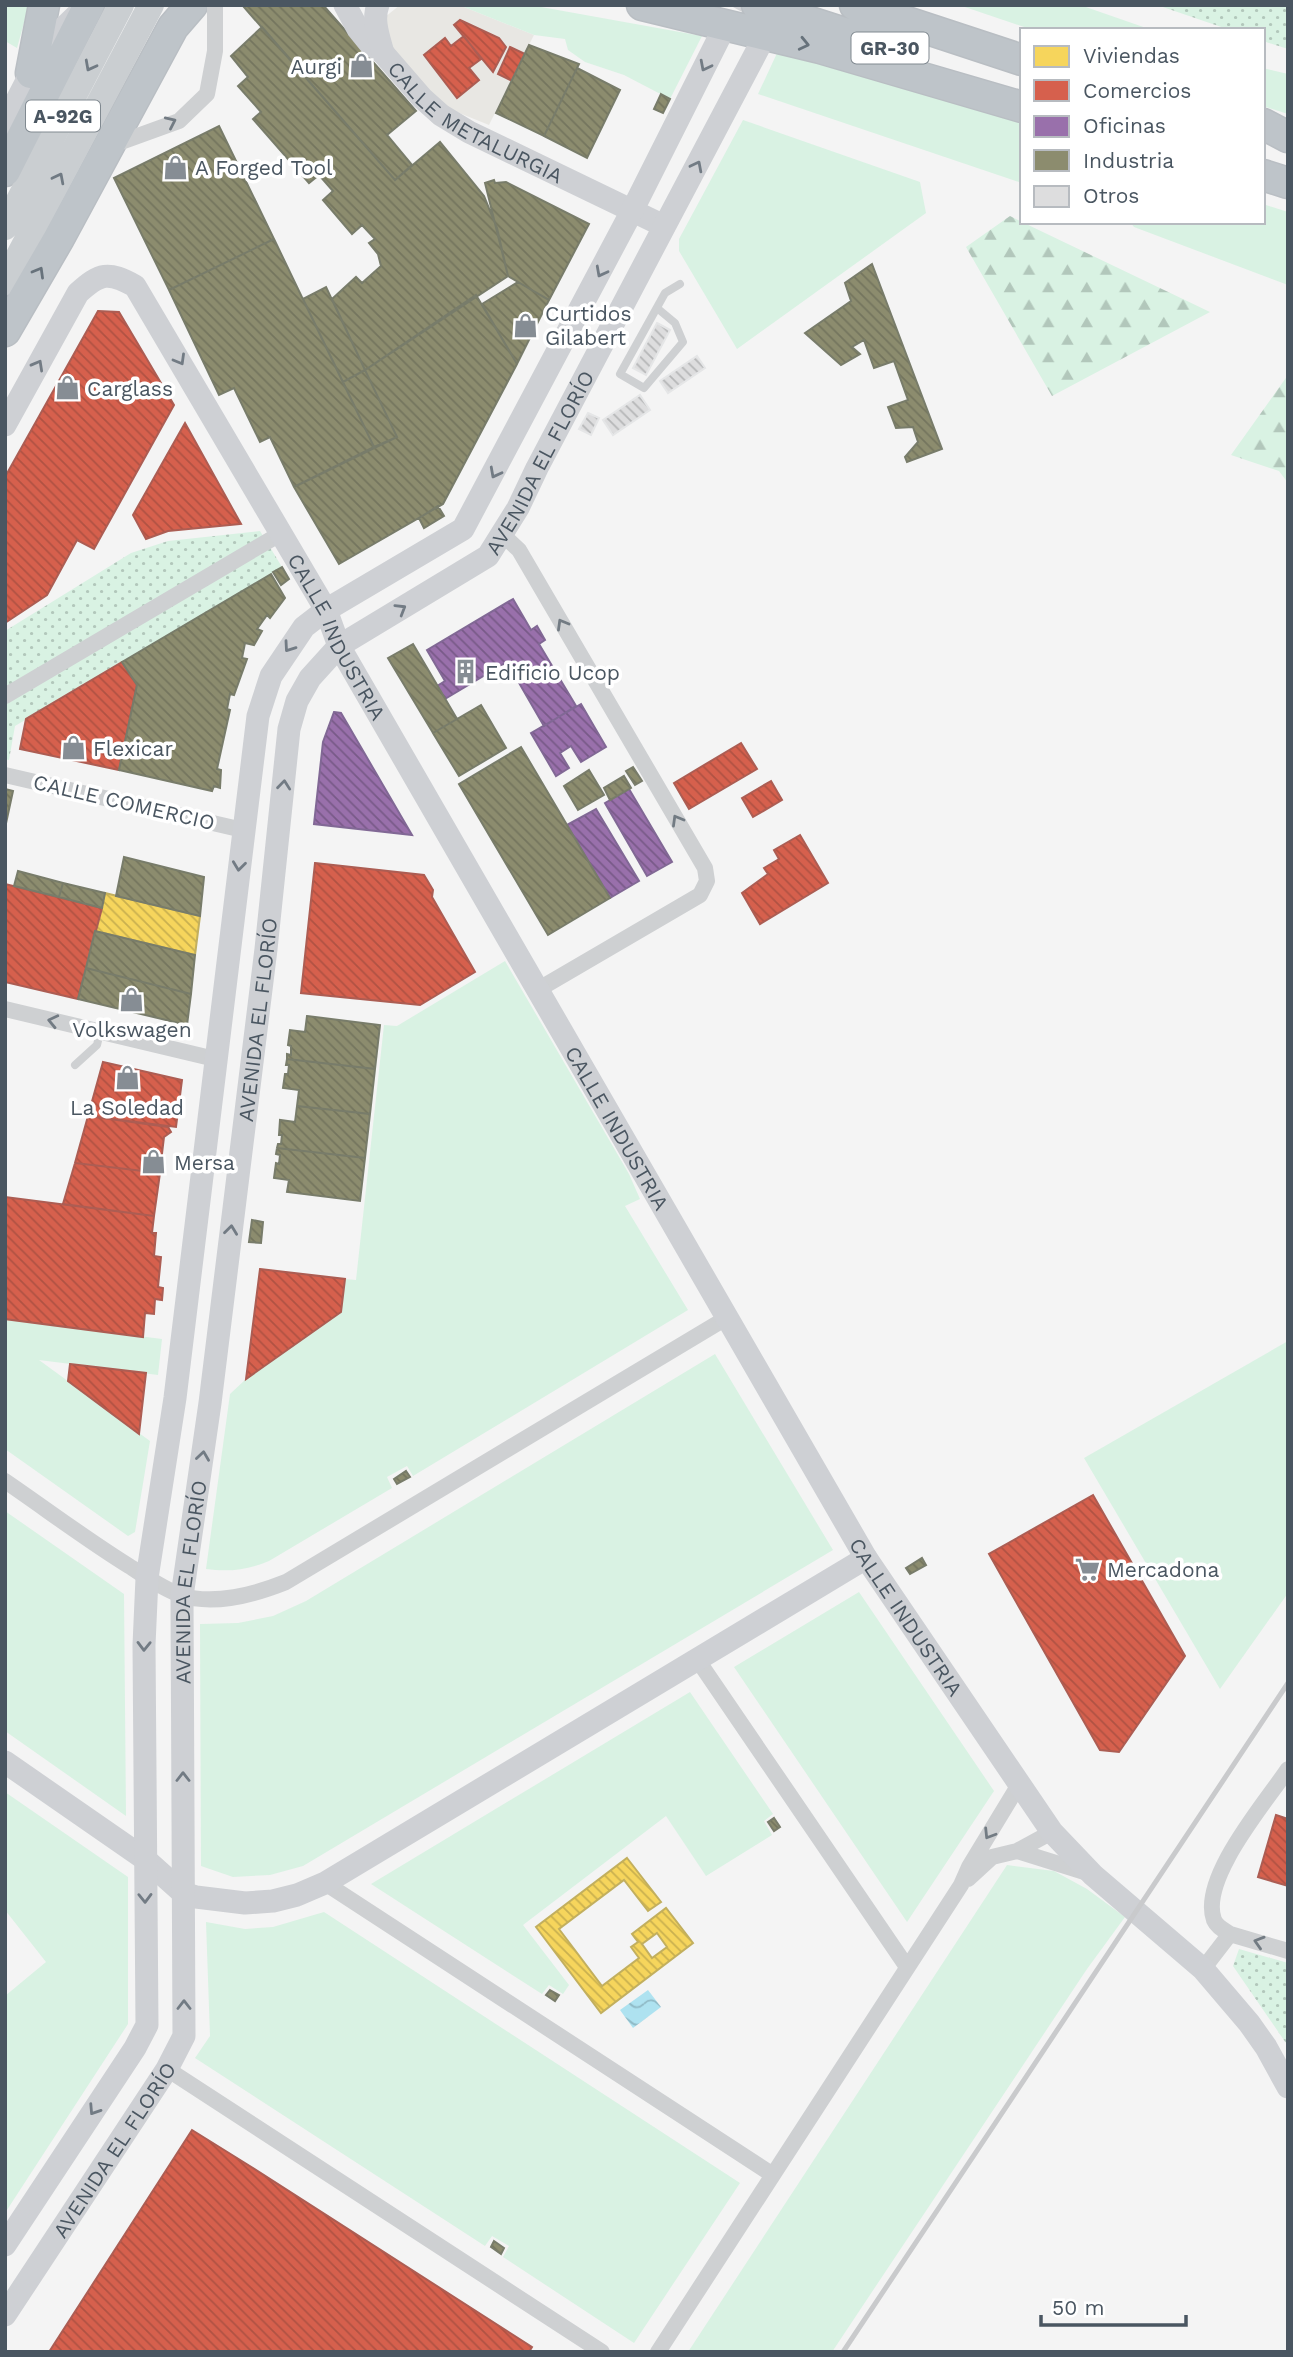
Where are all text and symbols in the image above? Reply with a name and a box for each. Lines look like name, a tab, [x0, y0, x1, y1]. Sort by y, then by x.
legend	[1020, 28, 1265, 224]
road number: GR-30	[852, 32, 928, 64]
one-way arrow	[798, 36, 810, 50]
text: Viviendas	[1083, 43, 1180, 68]
shop icon: Aurgi	[348, 52, 376, 80]
place label: Aurgi	[291, 54, 342, 79]
street label: CALLE METALURGIA	[383, 56, 567, 188]
one-way arrow	[84, 59, 98, 71]
one-way arrow	[700, 59, 714, 71]
text: Comercios	[1083, 78, 1191, 103]
road number: A-92G	[26, 100, 100, 132]
text: Oficinas	[1083, 113, 1166, 138]
one-way arrow	[164, 117, 176, 131]
text: Industria	[1083, 148, 1174, 173]
shop icon: A Forged Tool	[161, 153, 189, 181]
place label: A Forged Tool	[195, 155, 333, 180]
one-way arrow	[688, 161, 702, 173]
one-way arrow	[51, 173, 65, 185]
text: Otros	[1083, 183, 1139, 208]
one-way arrow	[595, 264, 609, 277]
one-way arrow	[31, 267, 44, 280]
place label: Curtidos Gilabert	[545, 301, 632, 350]
shop icon: Curtidos Gilabert	[511, 311, 539, 339]
one-way arrow	[172, 352, 185, 365]
one-way arrow	[30, 360, 43, 372]
street label: AVENIDA EL FLORÍO	[480, 366, 599, 559]
shop icon: Carglass	[53, 374, 81, 402]
place label: Carglass	[87, 376, 173, 401]
one-way arrow	[490, 466, 503, 478]
street label: CALLE INDUSTRIA	[283, 549, 392, 724]
one-way arrow	[394, 604, 407, 617]
one-way arrow	[557, 619, 570, 631]
one-way arrow	[285, 639, 297, 652]
building icon: Edificio Ucop	[451, 658, 479, 686]
place label: Edificio Ucop	[485, 660, 620, 685]
shop icon: Flexicar	[59, 734, 87, 762]
place label: Flexicar	[93, 736, 173, 761]
street label: CALLE COMERCIO	[31, 769, 217, 835]
one-way arrow	[276, 779, 291, 791]
one-way arrow	[672, 815, 685, 828]
one-way arrow	[231, 860, 246, 872]
street label: AVENIDA EL FLORÍO	[232, 916, 282, 1123]
shop icon: Volkswagen	[118, 986, 146, 1014]
one-way arrow	[47, 1014, 59, 1029]
place label: Volkswagen	[72, 1017, 192, 1042]
street label: CALLE INDUSTRIA	[560, 1041, 675, 1214]
shop icon: La Soledad	[113, 1064, 141, 1092]
place label: La Soledad	[70, 1095, 184, 1120]
shop icon: Mersa	[140, 1148, 168, 1176]
place label: Mersa	[174, 1150, 235, 1175]
one-way arrow	[224, 1224, 239, 1236]
one-way arrow	[195, 1450, 210, 1461]
street label: AVENIDA EL FLORÍO	[169, 1478, 211, 1684]
street label: CALLE INDUSTRIA	[844, 1533, 968, 1701]
supermarket icon: Mercadona	[1073, 1555, 1101, 1583]
place label: Mercadona	[1107, 1557, 1220, 1582]
one-way arrow	[136, 1641, 152, 1651]
one-way arrow	[175, 1771, 191, 1782]
one-way arrow	[985, 1826, 998, 1839]
one-way arrow	[138, 1892, 153, 1903]
one-way arrow	[1253, 1936, 1265, 1951]
one-way arrow	[176, 1999, 192, 2009]
street label: AVENIDA EL FLORÍO	[47, 2057, 181, 2242]
one-way arrow	[90, 2102, 102, 2115]
scale bar	[1041, 2284, 1186, 2328]
text: 50 m	[1052, 2295, 1104, 2320]

